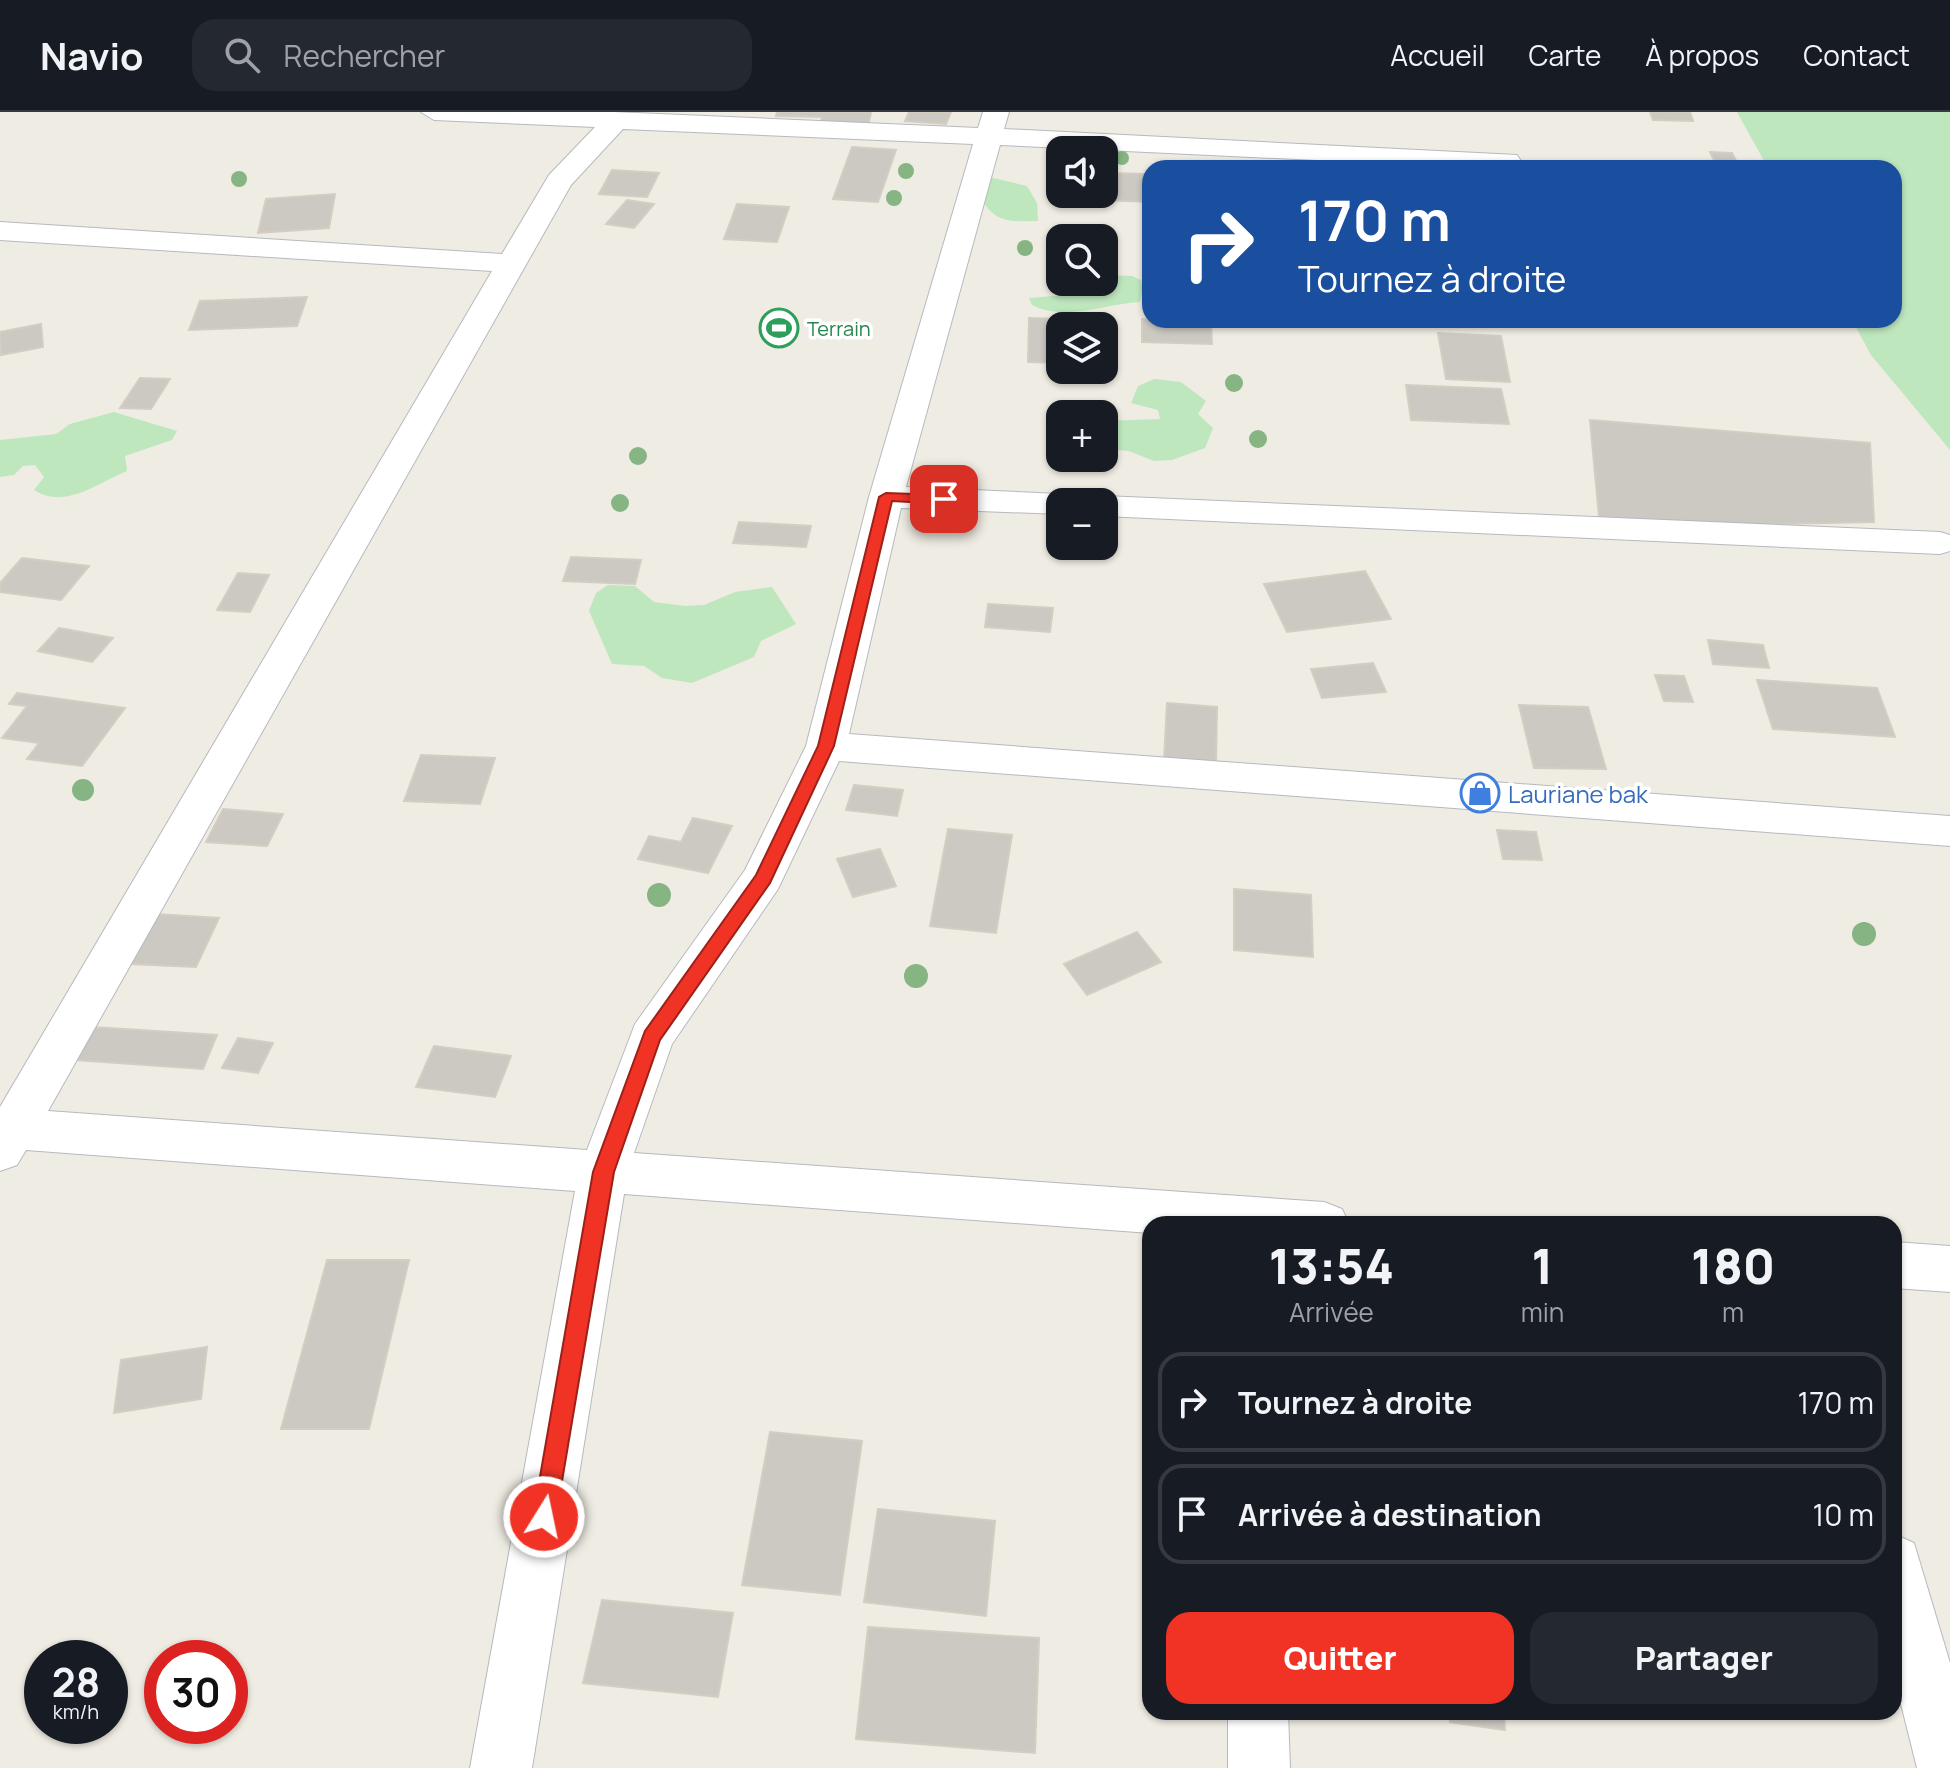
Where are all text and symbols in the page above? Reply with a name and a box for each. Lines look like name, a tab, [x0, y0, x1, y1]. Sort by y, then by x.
search box	[192, 19, 752, 91]
text: Navio	[40, 29, 144, 81]
icon: search	[220, 33, 264, 77]
text: Rechercher	[284, 35, 445, 76]
text: Accueil	[1390, 36, 1485, 74]
text: Carte	[1529, 36, 1601, 74]
text: À propos	[1645, 36, 1759, 74]
text: Contact	[1803, 36, 1910, 74]
map controls	[1046, 136, 1118, 560]
button: sound	[1046, 136, 1118, 208]
text: 170 m	[1298, 181, 1451, 258]
icon: right	[1166, 192, 1270, 296]
button: search	[1046, 224, 1118, 296]
text: Tournez à droite	[1298, 254, 1566, 303]
sports icon: Terrain	[758, 307, 800, 349]
button: layers	[1046, 312, 1118, 384]
place label: Terrain	[807, 315, 871, 342]
button: +	[1046, 400, 1118, 472]
pin	[910, 465, 978, 533]
icon: arrive	[922, 477, 966, 521]
button: −	[1046, 488, 1118, 560]
shop icon: Lauriane bak	[1459, 772, 1501, 814]
place label: Lauriane bak	[1508, 777, 1649, 810]
text: 13:54	[1269, 1233, 1394, 1298]
text: 1	[1532, 1233, 1553, 1298]
text: 180	[1691, 1233, 1775, 1298]
text: Arrivée	[1289, 1294, 1374, 1330]
text: min	[1521, 1294, 1564, 1330]
text: m	[1722, 1294, 1744, 1330]
icon: right	[1170, 1380, 1214, 1424]
text: Tournez à droite	[1238, 1382, 1472, 1423]
text: 170 m	[1797, 1382, 1874, 1423]
position arrow	[502, 1475, 586, 1559]
icon: arrive	[1170, 1492, 1214, 1536]
text: Arrivée à destination	[1238, 1494, 1541, 1535]
text: 10 m	[1813, 1494, 1874, 1535]
button: Quitter	[1166, 1612, 1514, 1704]
button: Partager	[1530, 1612, 1878, 1704]
speed limit sign: 30	[144, 1640, 248, 1744]
text: 28	[52, 1654, 100, 1709]
text: km/h	[53, 1698, 99, 1725]

